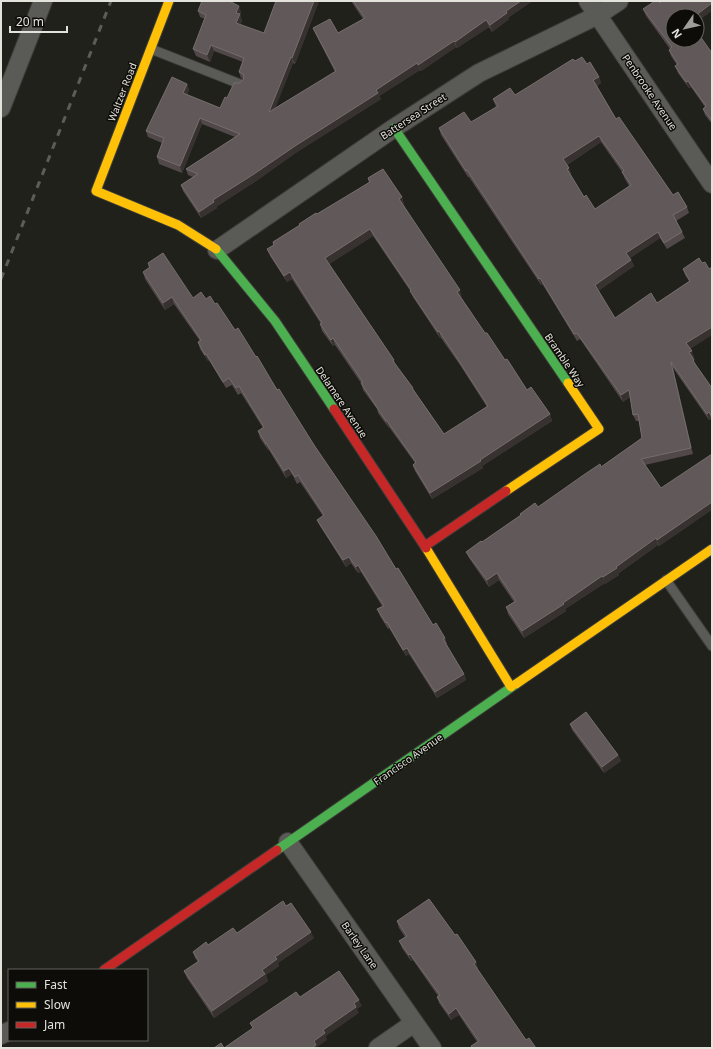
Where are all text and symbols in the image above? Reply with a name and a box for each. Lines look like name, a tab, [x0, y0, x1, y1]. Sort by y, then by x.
scale bar	[10, 8, 67, 34]
north arrow	[665, 8, 705, 48]
text: 20 m	[16, 13, 44, 30]
text: N	[668, 26, 685, 42]
street label: Penbrooke Avenue	[619, 51, 681, 133]
street label: Waltzer Road	[104, 61, 140, 123]
street label: Battersea Street	[377, 89, 449, 142]
street label: Bramble Way	[542, 330, 589, 390]
street label: Delamere Avenue	[313, 364, 371, 441]
street label: Francisco Avenue	[371, 730, 446, 788]
street label: Barley Lane	[339, 919, 382, 972]
legend	[8, 969, 148, 1041]
text: Fast	[44, 976, 68, 993]
text: Slow	[44, 996, 71, 1013]
text: Jam	[43, 1016, 65, 1033]

